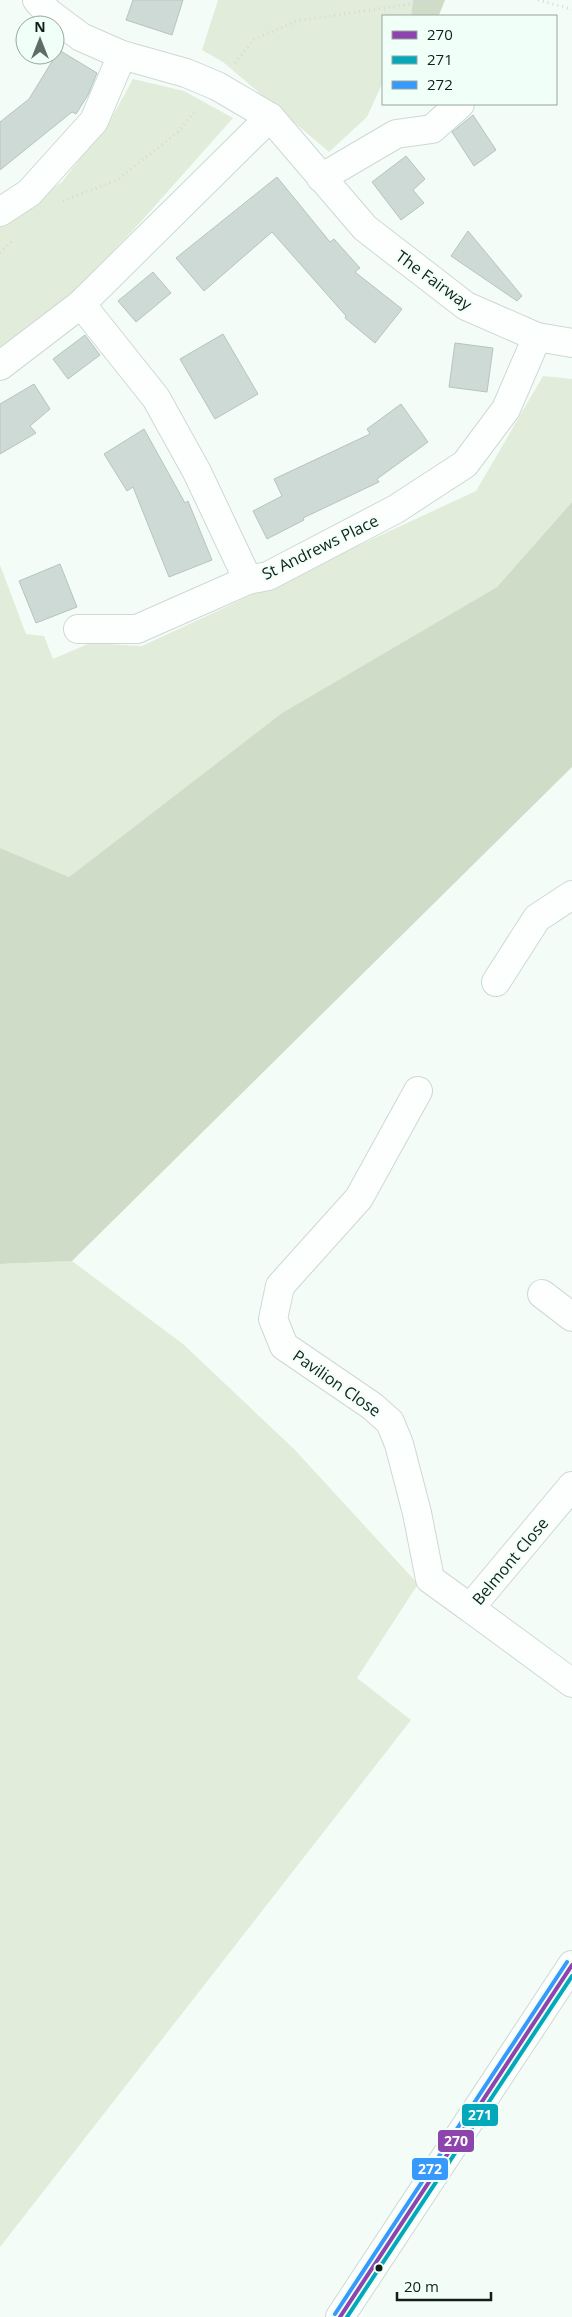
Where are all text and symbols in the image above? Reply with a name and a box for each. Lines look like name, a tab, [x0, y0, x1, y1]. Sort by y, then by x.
north arrow	[15, 15, 65, 65]
legend	[382, 15, 557, 105]
text: N	[34, 17, 46, 36]
text: 270	[427, 24, 453, 44]
text: 271	[427, 49, 453, 69]
text: 272	[427, 74, 453, 94]
street label: The Fairway	[392, 245, 477, 316]
street label: St Andrews Place	[258, 509, 382, 585]
street label: Pavilion Close	[289, 1345, 385, 1421]
street label: Belmont Close	[467, 1513, 553, 1609]
line badge: 271	[461, 2103, 499, 2127]
text: 271	[468, 2105, 492, 2124]
line badge: 270	[437, 2129, 475, 2153]
text: 270	[444, 2131, 468, 2150]
line badge: 272	[411, 2157, 449, 2181]
text: 272	[418, 2159, 442, 2178]
unlabelled marker	[374, 2263, 384, 2273]
scale bar	[397, 2270, 491, 2302]
text: 20 m	[404, 2276, 439, 2296]

